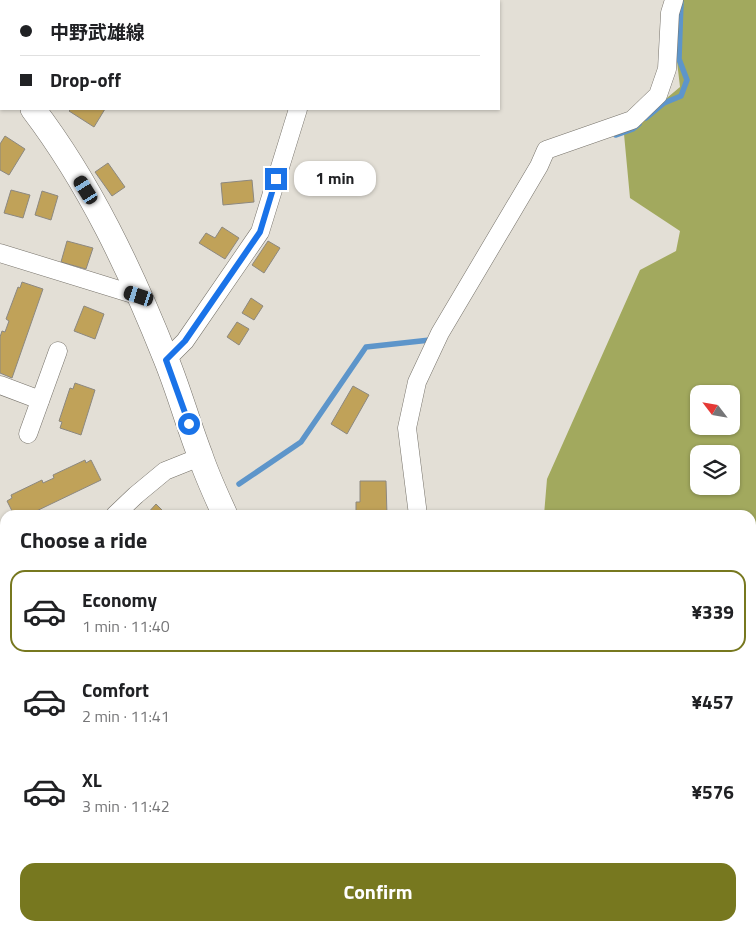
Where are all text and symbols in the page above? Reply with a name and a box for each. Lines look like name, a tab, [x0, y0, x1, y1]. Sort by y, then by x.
text: 中野武雄線	[50, 17, 145, 46]
text: Drop-off	[50, 65, 121, 94]
callout: 1 min	[294, 162, 376, 196]
text: 1 min	[316, 166, 354, 190]
route end	[265, 168, 287, 190]
car	[71, 173, 100, 207]
car	[122, 284, 155, 308]
north arrow	[690, 385, 740, 435]
map controls	[690, 385, 740, 495]
route start	[178, 413, 200, 435]
button: layers	[690, 445, 740, 495]
text: Choose a ride	[20, 523, 147, 557]
text: Economy	[82, 585, 157, 614]
icon: car	[22, 589, 67, 634]
text: ¥339	[691, 597, 734, 626]
text: 1 min · 11:40	[82, 614, 170, 638]
text: Comfort	[82, 675, 149, 704]
icon: car	[22, 679, 67, 724]
text: ¥457	[691, 687, 734, 716]
text: 2 min · 11:41	[82, 704, 170, 728]
text: XL	[82, 765, 102, 794]
icon: car	[22, 769, 67, 814]
text: ¥576	[691, 777, 734, 806]
text: 3 min · 11:42	[82, 794, 170, 818]
button: Confirm	[20, 863, 736, 921]

